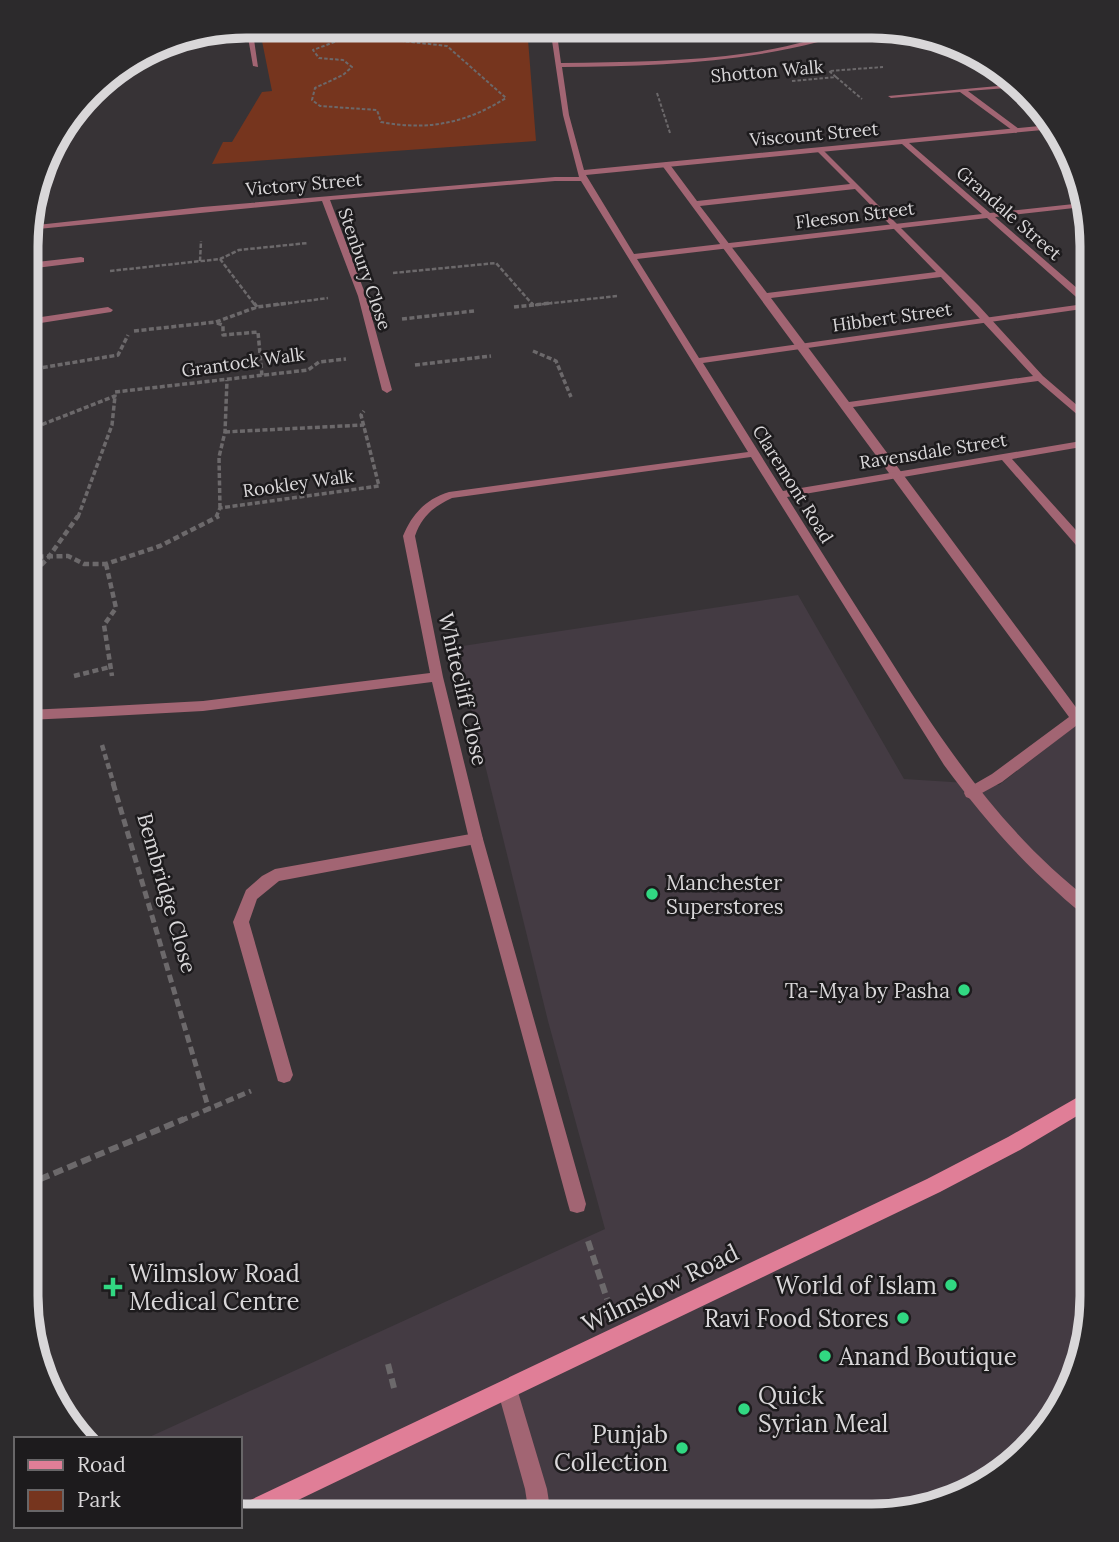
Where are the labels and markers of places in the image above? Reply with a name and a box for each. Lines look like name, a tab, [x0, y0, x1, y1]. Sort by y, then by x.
place label: Manchester Superstores	[666, 869, 784, 920]
marker: Manchester Superstores	[644, 886, 660, 902]
place label: Ta-Mya by Pasha	[785, 977, 950, 1004]
marker: Ta-Mya by Pasha	[956, 982, 972, 998]
place label: Wilmslow Road Medical Centre	[129, 1258, 300, 1317]
place label: World of Islam	[775, 1270, 937, 1301]
marker: Wilmslow Road Medical Centre	[103, 1277, 123, 1297]
marker: World of Islam	[943, 1277, 959, 1293]
place label: Ravi Food Stores	[704, 1303, 889, 1334]
marker: Ravi Food Stores	[895, 1310, 911, 1326]
place label: Anand Boutique	[838, 1341, 1017, 1372]
marker: Anand Boutique	[817, 1348, 833, 1364]
place label: Quick Syrian Meal	[758, 1380, 888, 1439]
marker: Quick Syrian Meal	[736, 1401, 752, 1417]
place label: Punjab Collection	[554, 1419, 668, 1478]
marker: Punjab Collection	[674, 1440, 690, 1456]

